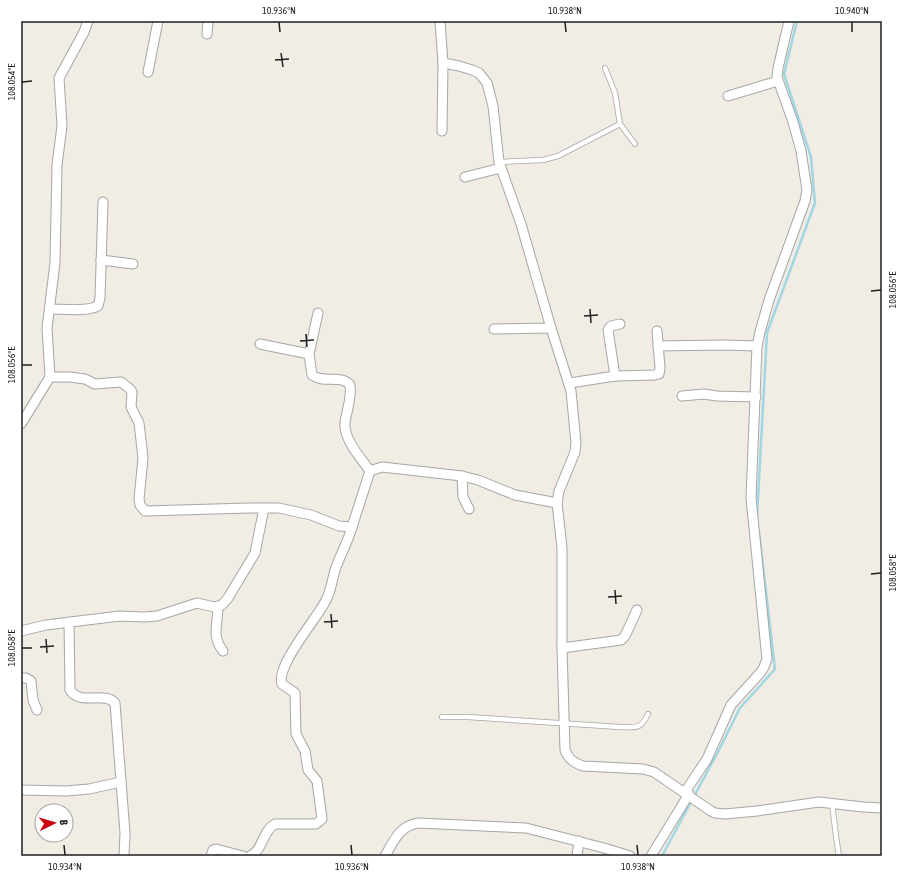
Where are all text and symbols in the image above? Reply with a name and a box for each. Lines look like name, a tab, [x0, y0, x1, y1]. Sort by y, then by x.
text: 10.936°N	[262, 5, 296, 16]
text: 10.938°N	[548, 5, 582, 16]
text: 10.940°N	[835, 5, 869, 16]
text: 108.054°E	[6, 63, 17, 101]
text: 108.056°E	[887, 271, 898, 309]
text: 108.056°E	[6, 346, 17, 384]
text: 108.058°E	[887, 554, 898, 592]
text: 108.058°E	[6, 629, 17, 667]
north arrow	[34, 803, 74, 843]
text: B	[58, 819, 70, 826]
text: 10.934°N	[48, 861, 82, 872]
text: 10.936°N	[335, 861, 369, 872]
text: 10.938°N	[621, 861, 655, 872]

